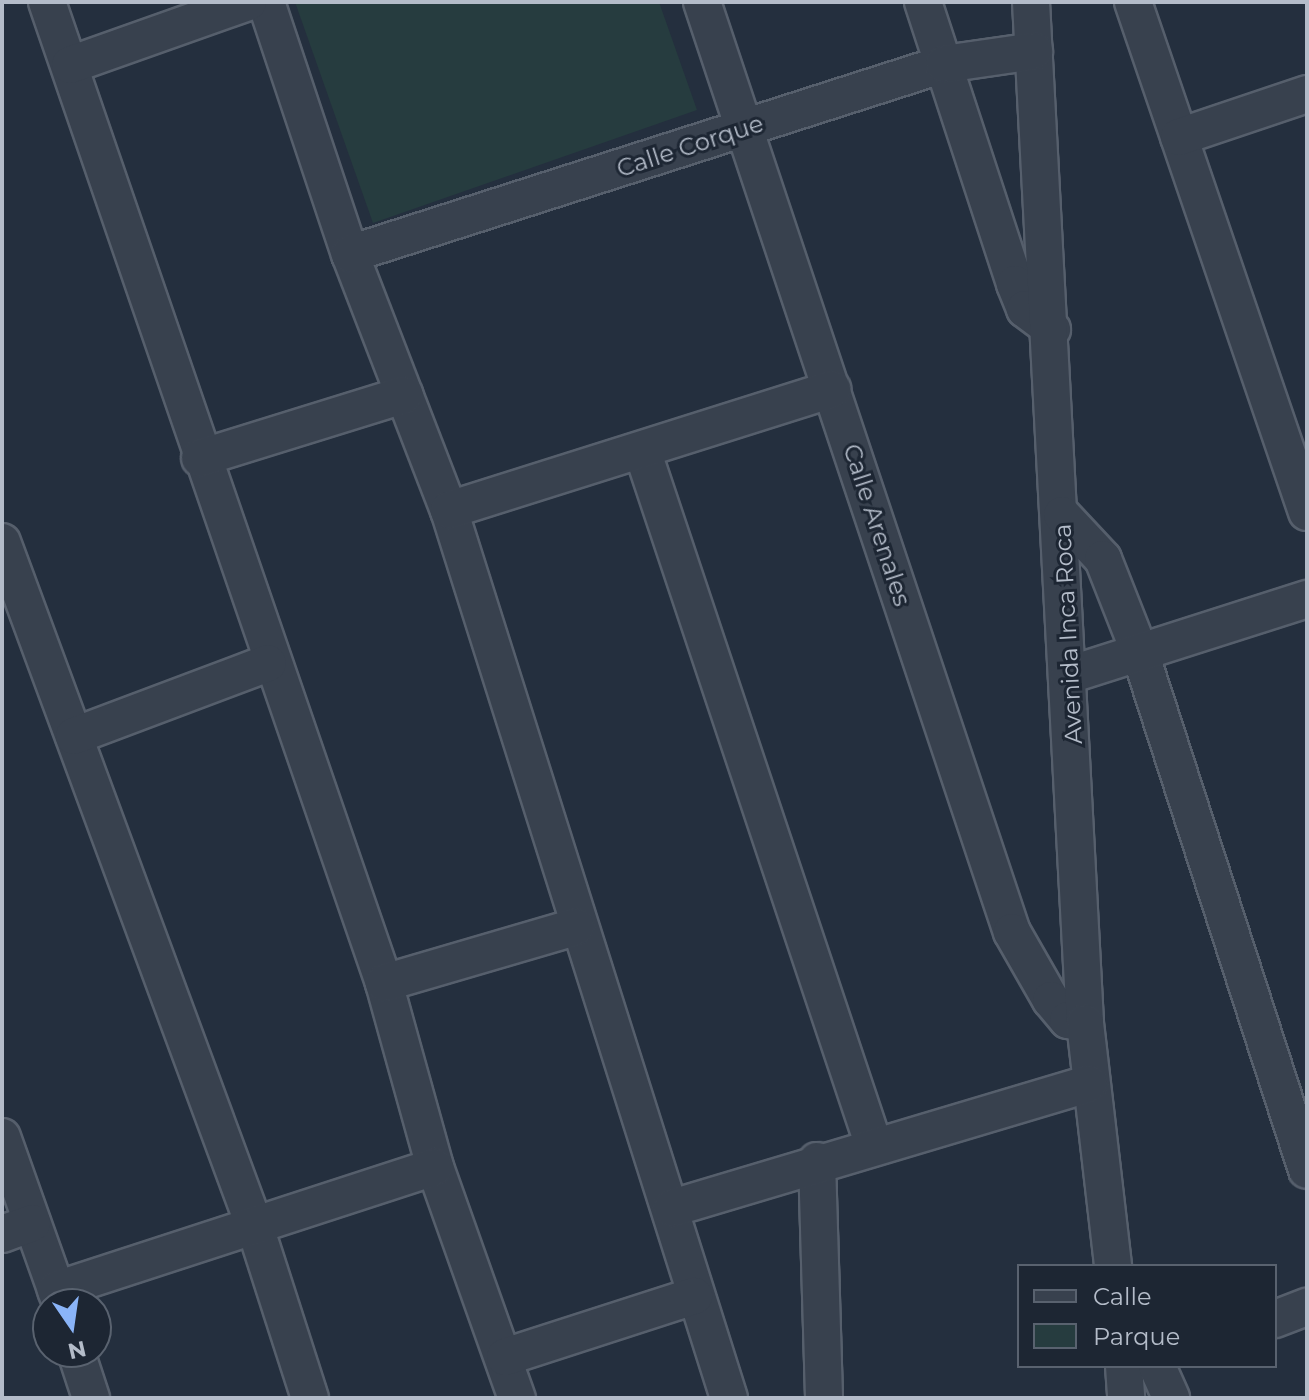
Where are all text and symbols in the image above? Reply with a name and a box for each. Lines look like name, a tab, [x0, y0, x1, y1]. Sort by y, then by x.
street label: Calle Corque	[613, 109, 767, 183]
street label: Calle Arenales	[837, 440, 917, 610]
street label: Avenida Inca Roca	[1048, 523, 1088, 745]
legend	[1017, 1264, 1277, 1368]
text: Calle	[1093, 1282, 1151, 1311]
north arrow	[32, 1288, 112, 1368]
text: Parque	[1093, 1322, 1180, 1351]
text: N	[65, 1335, 89, 1365]

